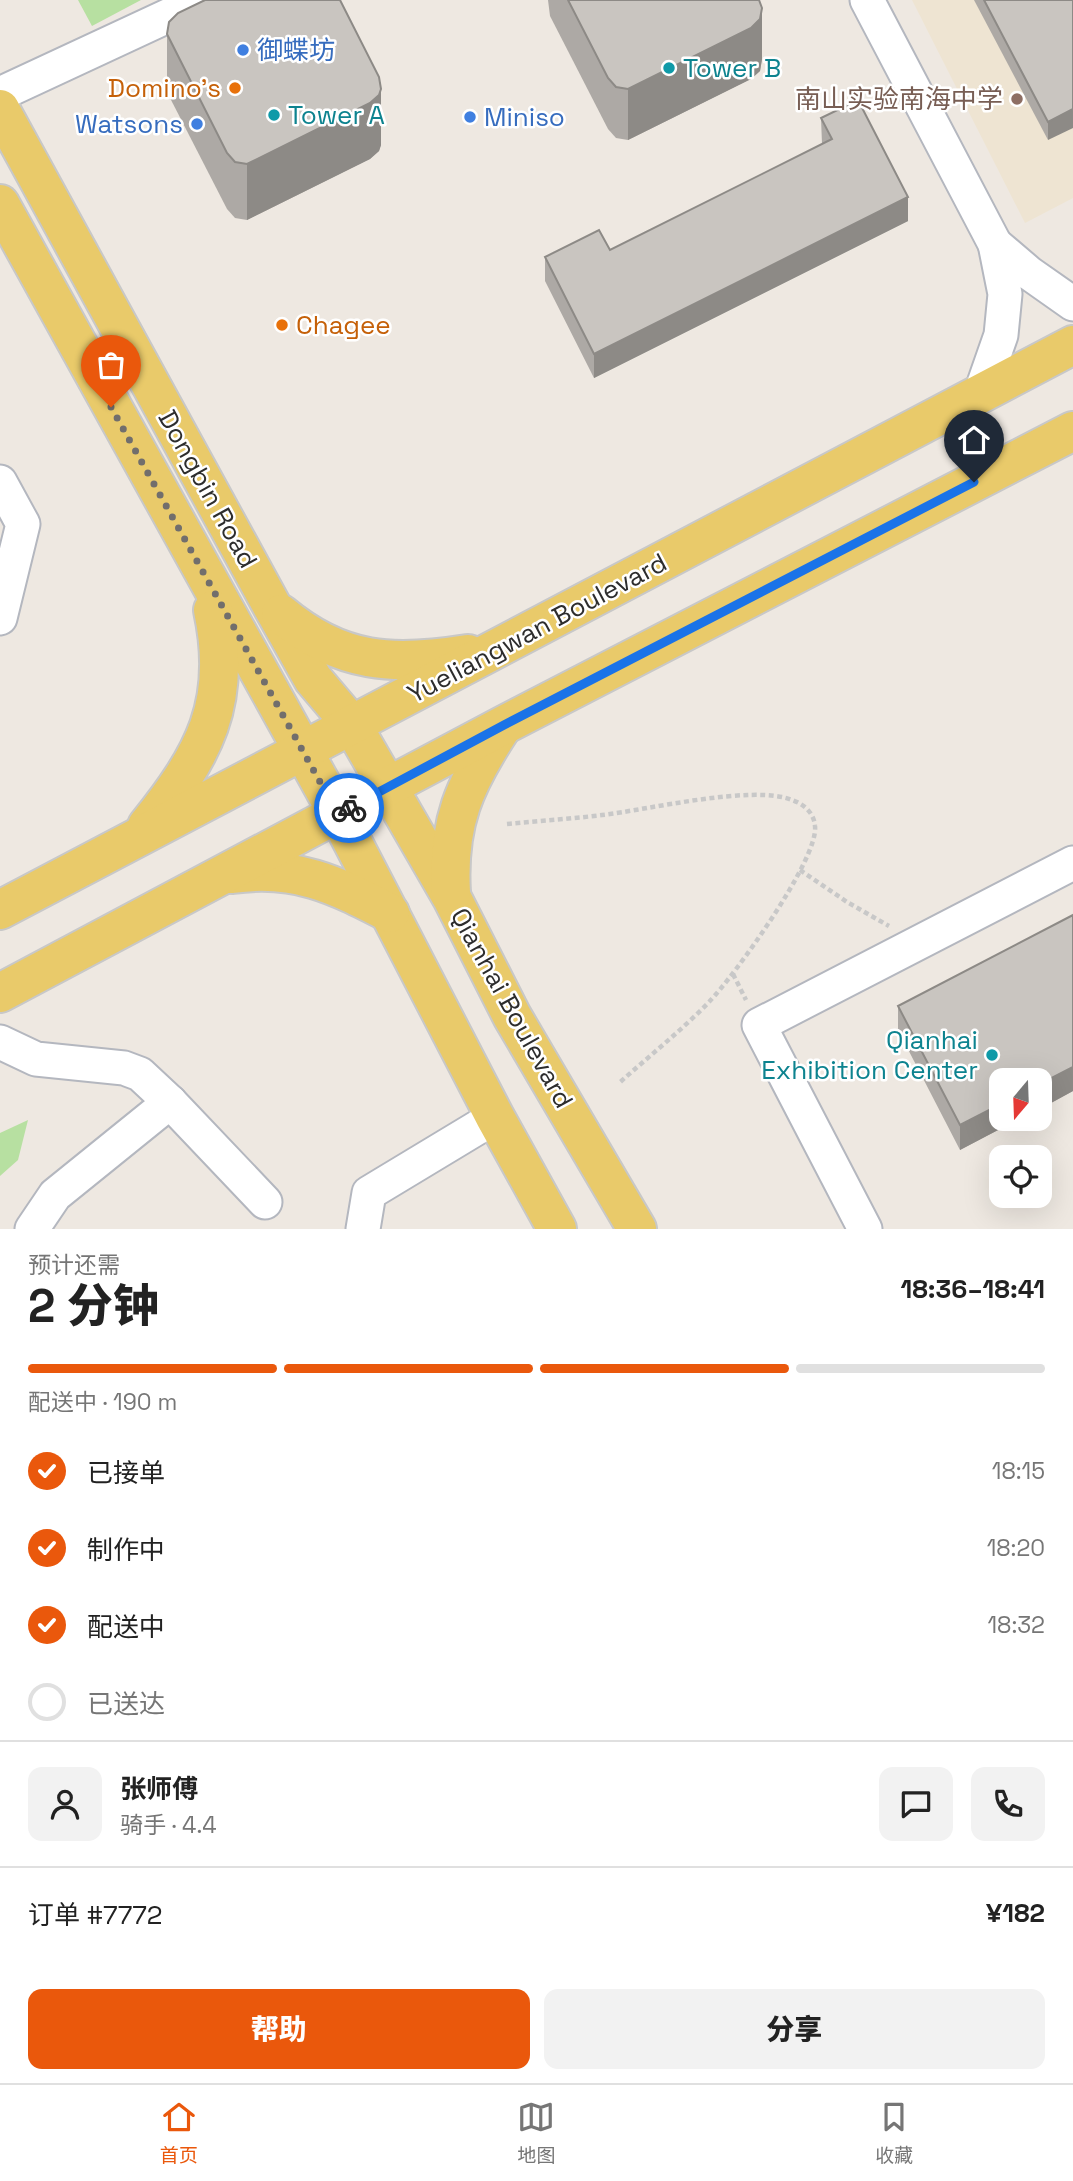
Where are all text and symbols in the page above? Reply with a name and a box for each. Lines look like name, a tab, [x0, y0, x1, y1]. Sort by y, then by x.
place label: 御蝶坊	[257, 33, 335, 67]
marker: 御蝶坊	[235, 42, 251, 58]
place label: Tower B	[683, 51, 781, 85]
marker: Tower B	[661, 60, 677, 76]
place label: Domino's	[108, 71, 221, 105]
marker: Domino's	[227, 80, 243, 96]
place label: 南山实验南海中学	[795, 82, 1003, 116]
marker: 南山实验南海中学	[1009, 91, 1025, 107]
place label: Tower A	[288, 98, 385, 132]
place label: Miniso	[484, 100, 565, 134]
place label: Watsons	[75, 107, 183, 141]
marker: Tower A	[266, 107, 282, 123]
marker: Miniso	[462, 109, 478, 125]
marker: Watsons	[189, 116, 205, 132]
place label: Chagee	[296, 308, 391, 342]
marker: Chagee	[274, 317, 290, 333]
pin	[81, 335, 141, 407]
icon: bag	[92, 346, 130, 384]
street label: Dongbin Road	[151, 404, 265, 574]
pin	[944, 410, 1004, 482]
icon: home	[955, 421, 993, 459]
street label: Yueliangwan Boulevard	[402, 545, 672, 711]
courier	[314, 773, 384, 843]
icon: bike	[330, 789, 368, 827]
street label: Qianhai Boulevard	[443, 902, 581, 1114]
place label: Qianhai Exhibition Center	[761, 1023, 978, 1087]
marker: Qianhai Exhibition Center	[984, 1047, 1000, 1063]
north arrow	[989, 1068, 1052, 1130]
map controls	[989, 1068, 1052, 1208]
button: locate	[989, 1145, 1052, 1208]
text: 预计还需	[28, 1250, 120, 1280]
text: 18:36–18:41	[900, 1272, 1045, 1306]
text: 2 分钟	[28, 1277, 159, 1335]
text: 配送中 · 190 m	[28, 1387, 177, 1417]
icon: check	[28, 1452, 66, 1490]
text: 已接单	[87, 1456, 165, 1490]
text: 18:15	[992, 1456, 1045, 1486]
icon: check	[28, 1529, 66, 1567]
text: 制作中	[87, 1533, 165, 1567]
text: 18:20	[987, 1533, 1045, 1563]
icon: check	[28, 1606, 66, 1644]
text: 配送中	[87, 1610, 165, 1644]
text: 18:32	[987, 1610, 1045, 1640]
text: 已送达	[87, 1687, 165, 1721]
button: person	[28, 1767, 102, 1841]
button: chat	[879, 1767, 953, 1841]
button: phone	[971, 1767, 1045, 1841]
text: 张师傅	[120, 1772, 198, 1806]
text: 骑手 · 4.4	[120, 1810, 217, 1840]
text: ¥182	[986, 1896, 1045, 1930]
text: 订单 #7772	[28, 1898, 162, 1932]
button: 帮助	[28, 1989, 530, 2069]
button: 分享	[544, 1989, 1045, 2069]
tab: 首页	[160, 2098, 198, 2168]
tab: 地图	[517, 2098, 555, 2168]
tab: 收藏	[875, 2098, 913, 2168]

